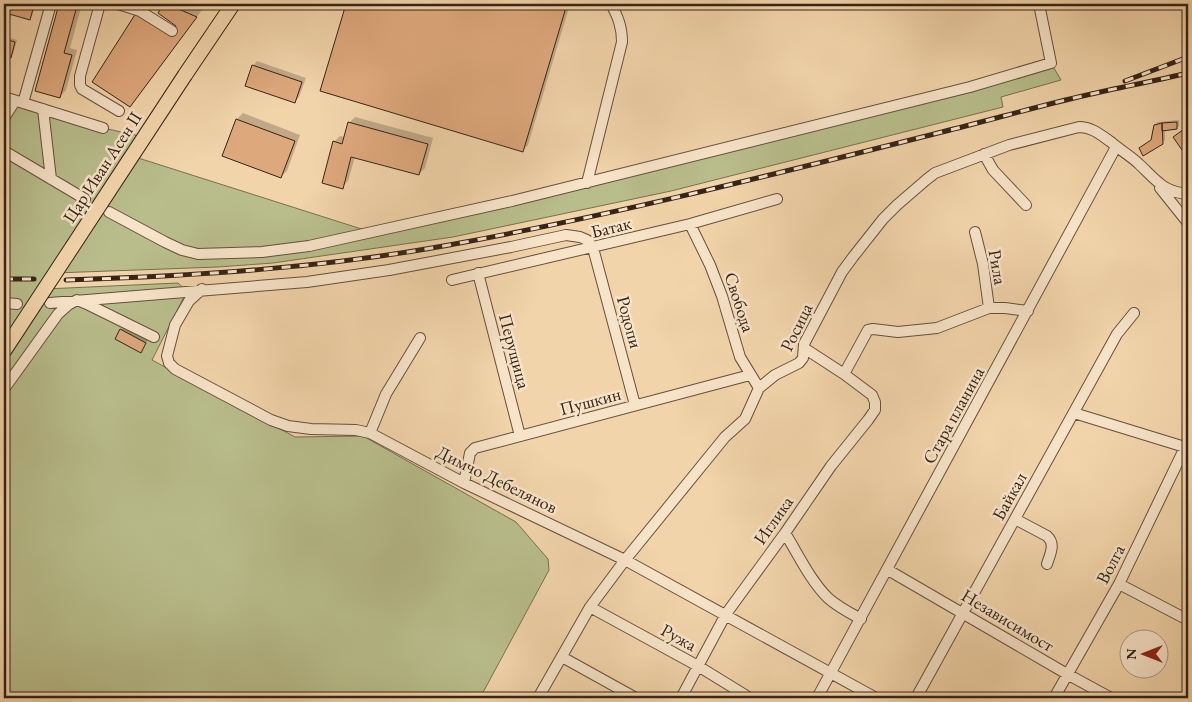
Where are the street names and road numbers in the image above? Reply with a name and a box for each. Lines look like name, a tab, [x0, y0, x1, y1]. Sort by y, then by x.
street label: Цар Иван Асен II	[57, 107, 147, 227]
street label: Батак	[588, 211, 634, 243]
street label: Рила	[984, 248, 1013, 287]
street label: Свобода	[720, 269, 761, 336]
street label: Родопи	[612, 293, 648, 351]
street label: Росица	[774, 298, 818, 355]
street label: Перущица	[494, 311, 536, 392]
street label: Стара планина	[917, 362, 989, 468]
street label: Пушкин	[557, 382, 623, 420]
street label: Димчо Дебелянов	[433, 440, 562, 518]
street label: Байкал	[986, 468, 1032, 524]
street label: Иглика	[748, 491, 798, 549]
street label: Волга	[1090, 540, 1130, 588]
street label: Независимост	[957, 583, 1059, 657]
street label: Ружа	[657, 618, 702, 657]

